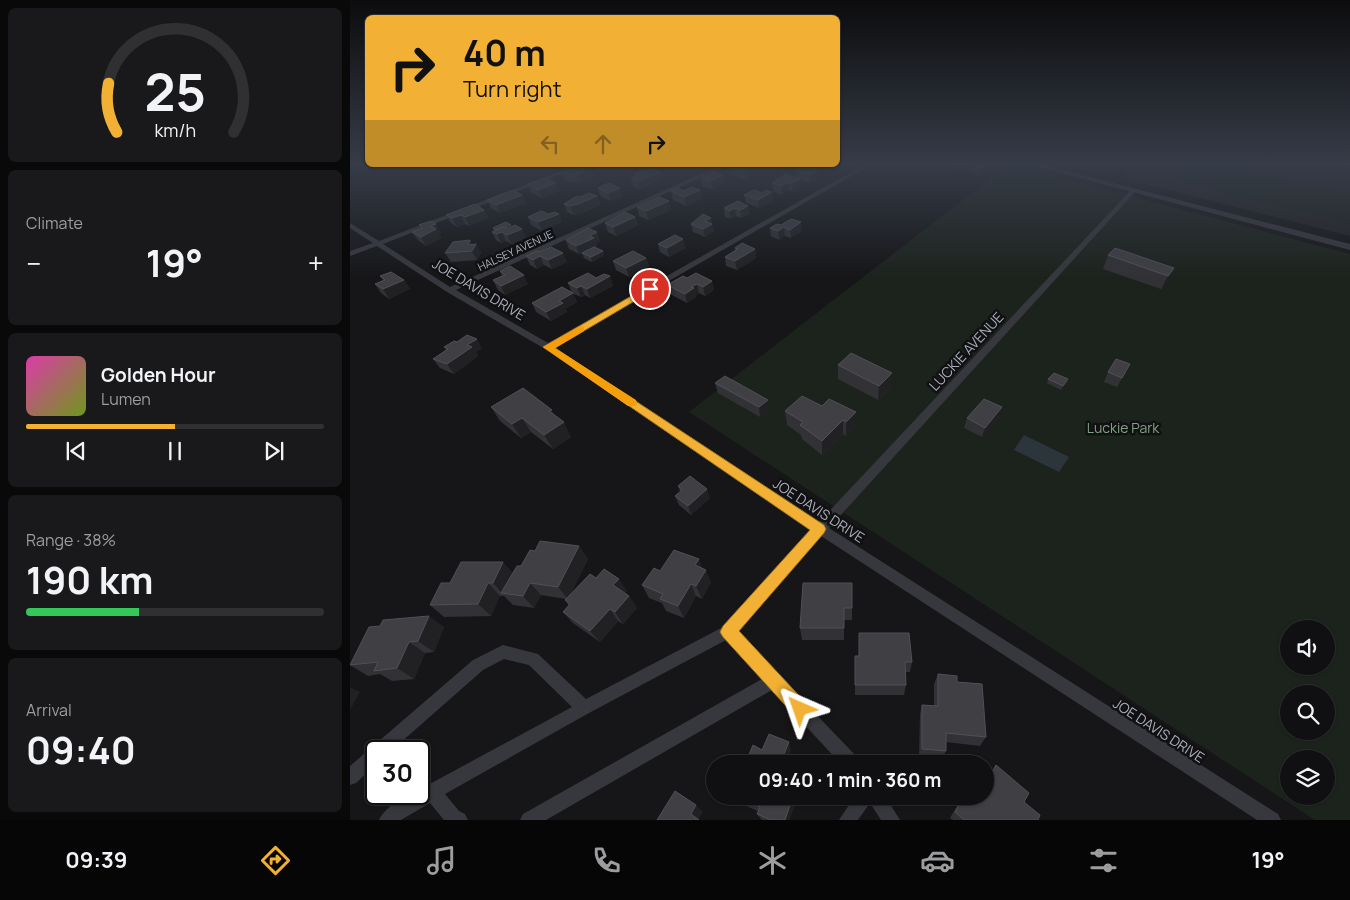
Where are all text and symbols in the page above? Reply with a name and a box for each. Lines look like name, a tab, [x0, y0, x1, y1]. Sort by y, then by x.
text: 40 m	[463, 29, 546, 77]
icon: right	[380, 35, 445, 100]
text: 25	[144, 56, 206, 127]
text: Turn right	[463, 74, 561, 104]
text: km/h	[154, 118, 196, 142]
icon: left	[536, 130, 564, 158]
icon: ahead	[589, 130, 617, 158]
icon: right	[642, 130, 670, 158]
text: Climate	[26, 212, 83, 234]
street label: HALSEY AVENUE	[475, 226, 555, 274]
text: 19°	[146, 236, 203, 288]
text: −	[26, 244, 41, 282]
text: +	[308, 244, 324, 282]
street label: JOE DAVIS DRIVE	[429, 254, 529, 324]
pin	[629, 268, 671, 310]
icon: arrive	[636, 275, 664, 303]
street label: LUCKIE AVENUE	[925, 308, 1007, 394]
text: Golden Hour	[101, 362, 215, 388]
text: Lumen	[101, 388, 151, 410]
park label: Luckie Park	[1087, 418, 1160, 437]
icon: previous	[62, 437, 90, 465]
icon: pause	[161, 437, 189, 465]
icon: next	[260, 437, 288, 465]
street label: JOE DAVIS DRIVE	[770, 473, 868, 547]
text: Range · 38%	[26, 529, 116, 551]
text: 190 km	[26, 553, 153, 605]
map controls	[1280, 620, 1335, 805]
button: sound	[1280, 620, 1335, 675]
position arrow	[773, 682, 825, 734]
button: search	[1280, 685, 1335, 740]
street label: JOE DAVIS DRIVE	[1110, 693, 1208, 767]
text: Arrival	[26, 699, 72, 721]
text: 09:40	[26, 723, 136, 775]
speed limit sign: 30	[365, 740, 430, 805]
button: layers	[1280, 750, 1335, 805]
text: 09:40 · 1 min · 360 m	[759, 767, 941, 793]
icon: directions	[258, 843, 293, 878]
icon: music	[424, 843, 459, 878]
icon: phone	[589, 843, 624, 878]
icon: climate	[755, 843, 790, 878]
icon: car	[920, 843, 955, 878]
icon: filters	[1086, 843, 1121, 878]
text: 09:39	[65, 845, 127, 875]
text: 19°	[1251, 845, 1285, 875]

